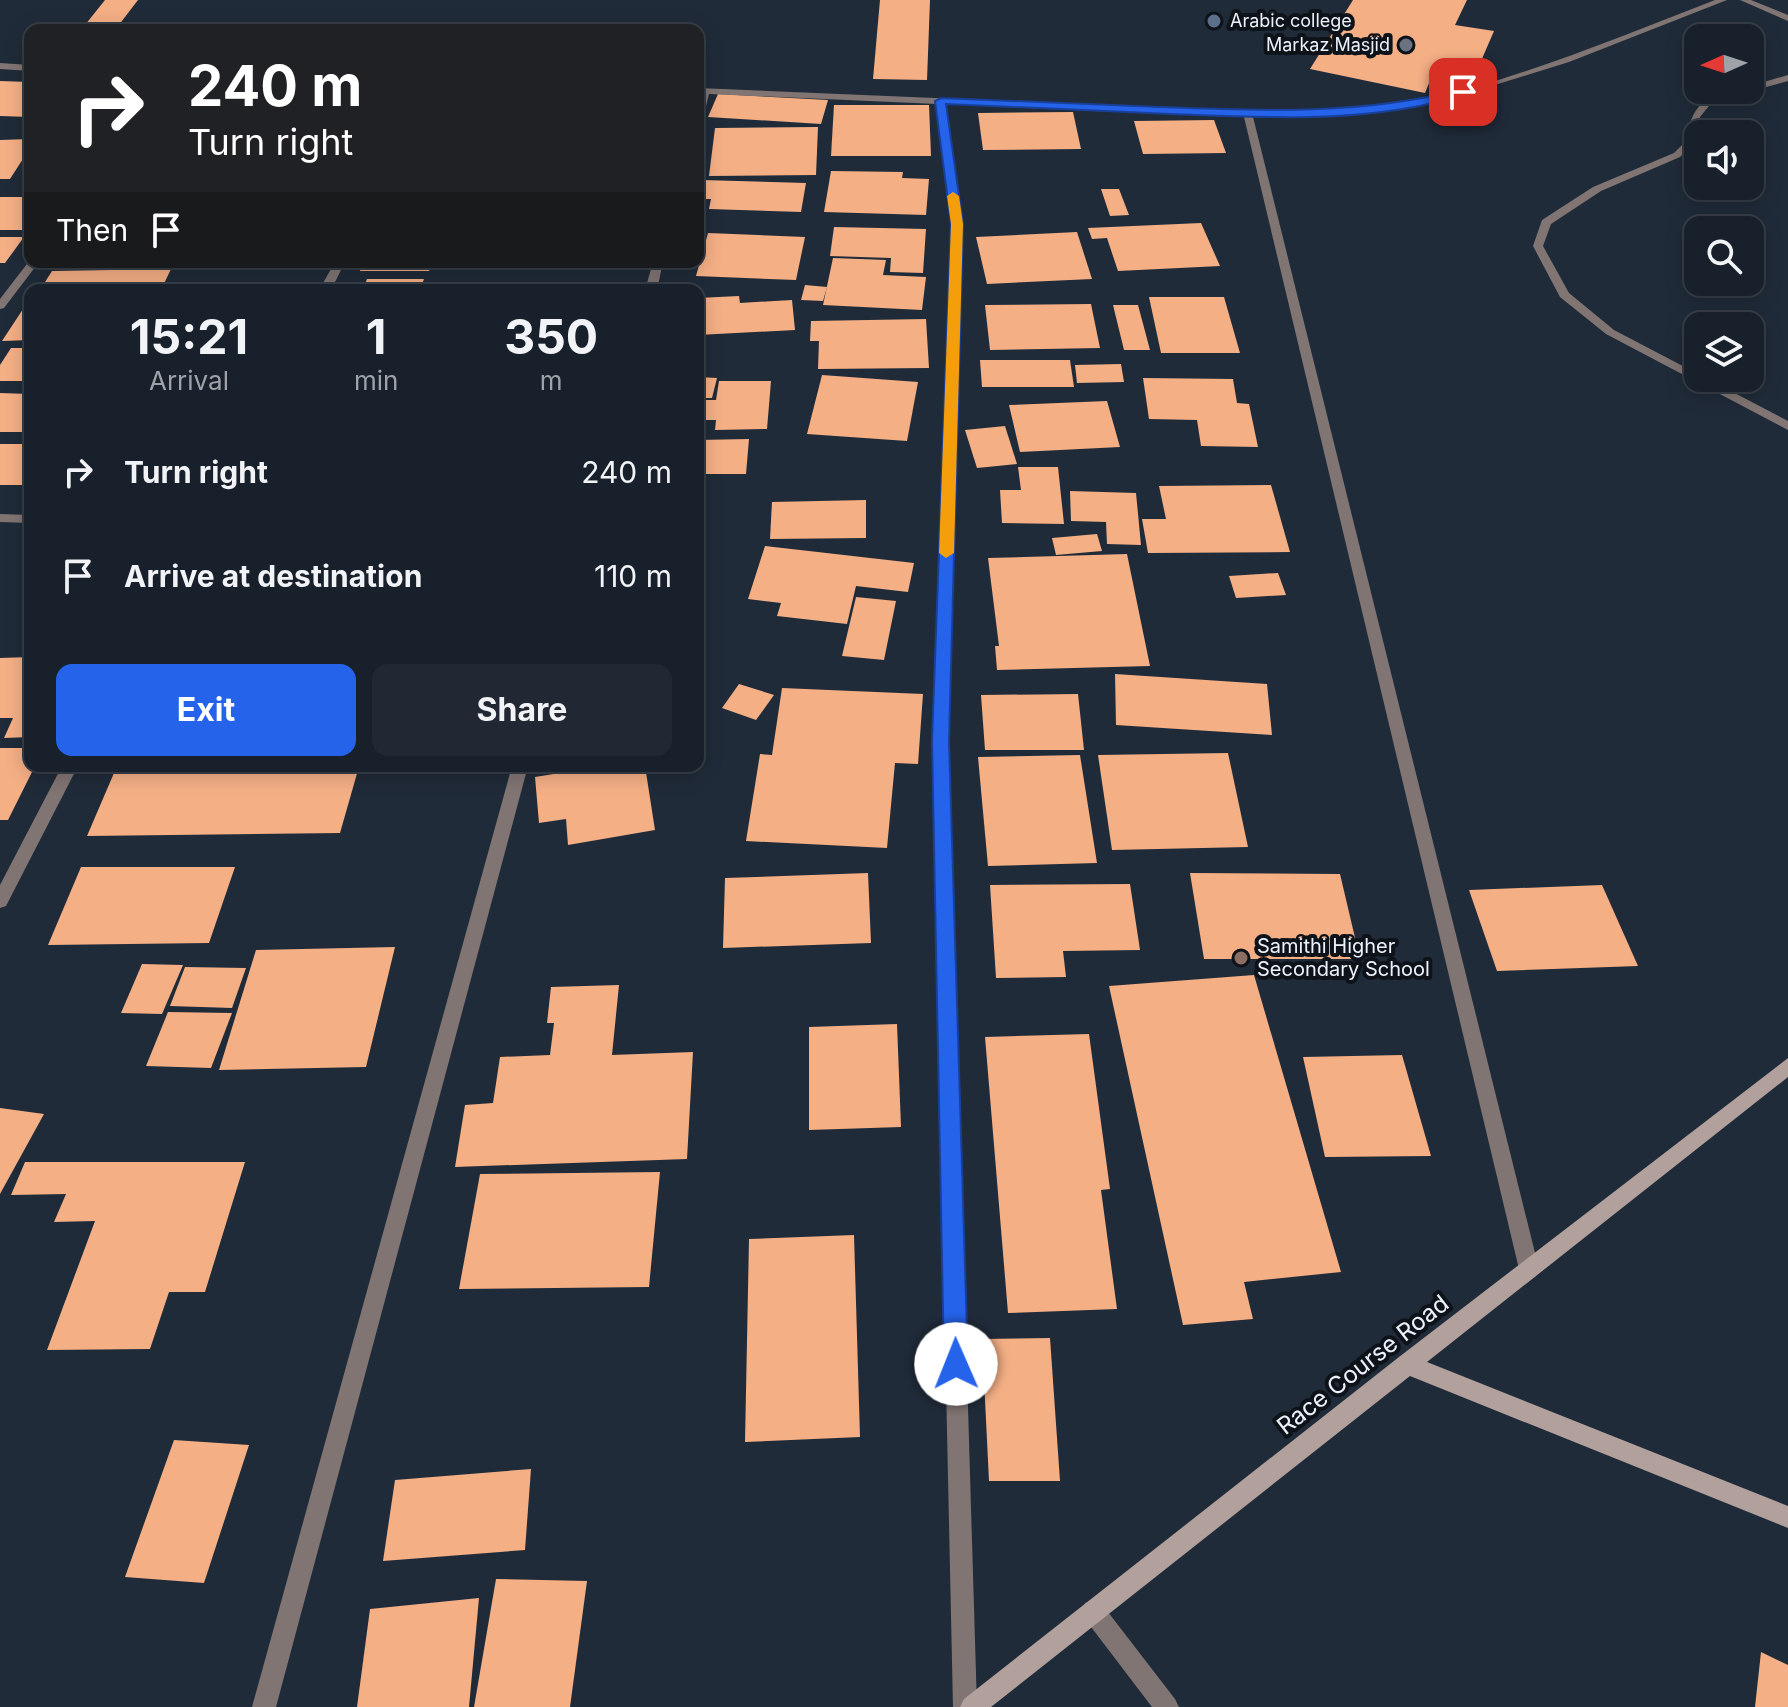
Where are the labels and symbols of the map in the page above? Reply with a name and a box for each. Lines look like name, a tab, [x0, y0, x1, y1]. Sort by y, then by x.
place label: Arabic college	[1230, 10, 1352, 31]
marker: Arabic college	[1205, 12, 1223, 30]
north arrow	[1684, 24, 1764, 104]
place label: Markaz Masjid	[1266, 34, 1390, 55]
marker: Markaz Masjid	[1397, 36, 1415, 54]
pin	[1429, 58, 1497, 126]
place label: Samithi Higher Secondary School	[1257, 934, 1430, 981]
marker: Samithi Higher Secondary School	[1232, 949, 1250, 967]
street label: Race Course Road	[1271, 1289, 1454, 1441]
position arrow	[914, 1322, 998, 1406]

